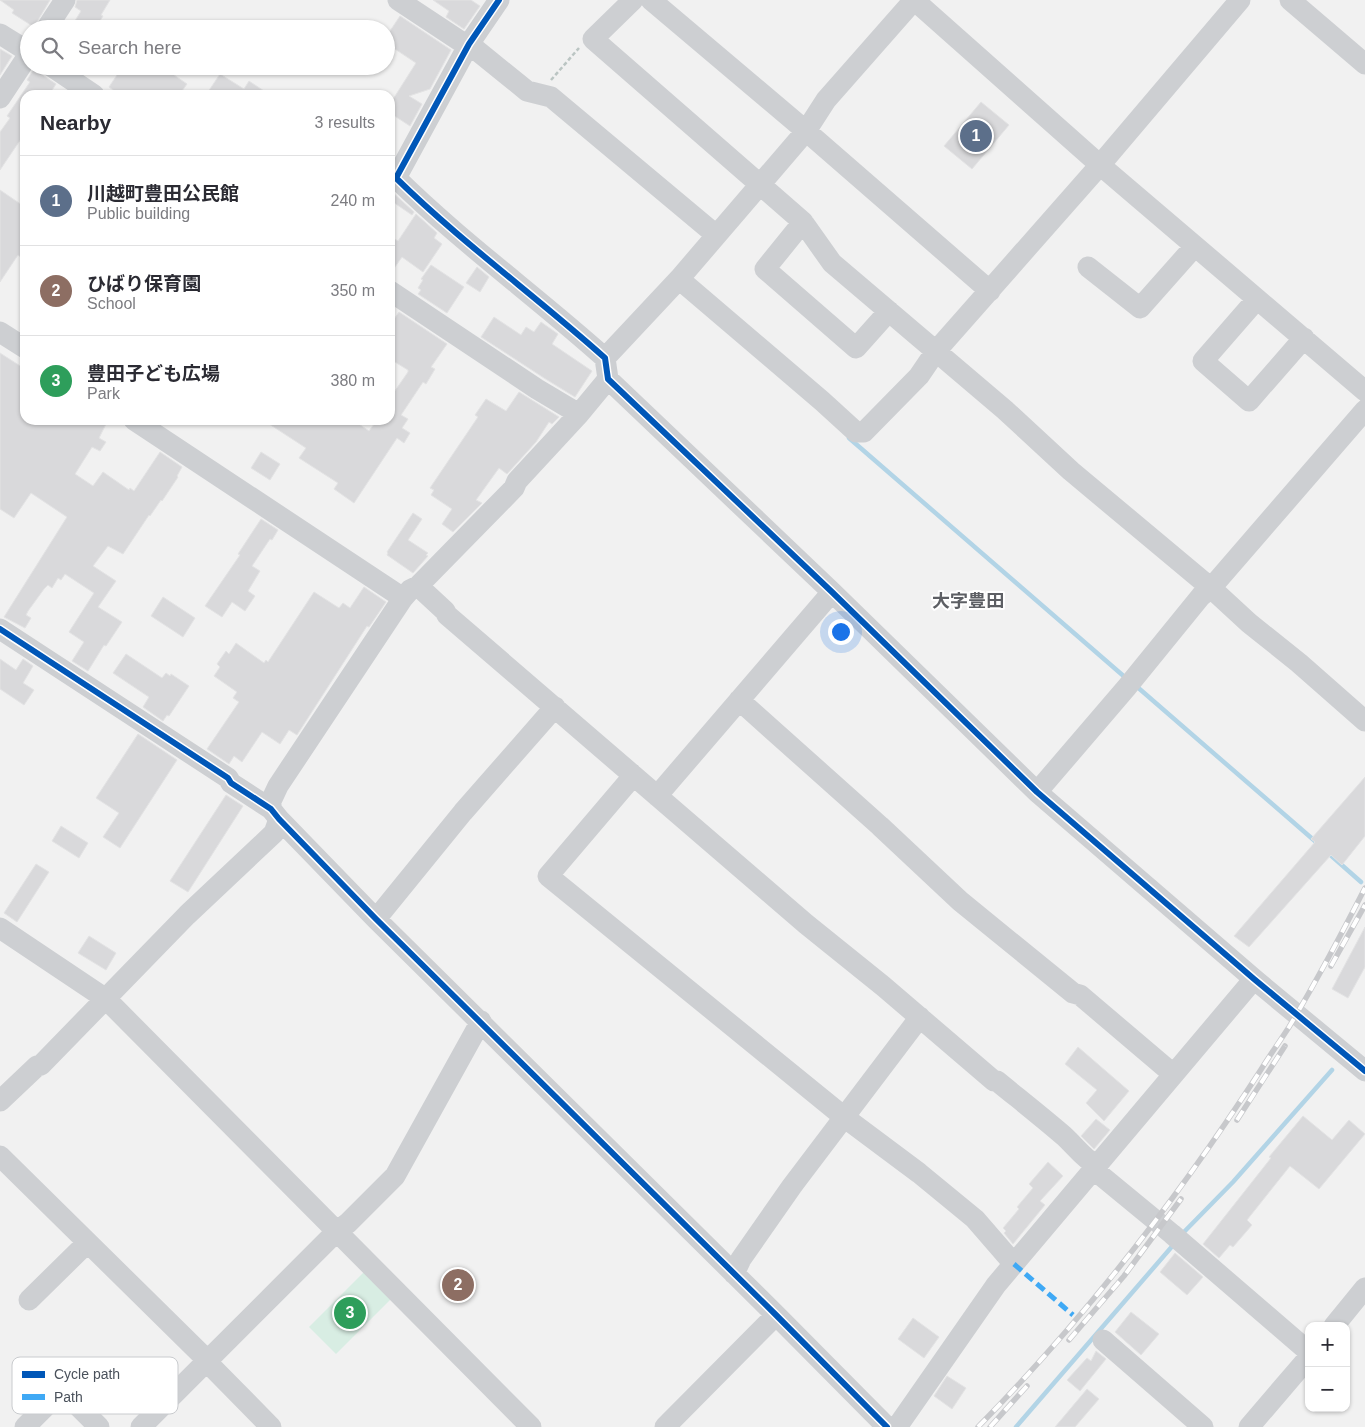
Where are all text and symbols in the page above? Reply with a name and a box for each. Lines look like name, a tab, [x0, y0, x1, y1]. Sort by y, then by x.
search box	[20, 20, 395, 75]
icon: search	[38, 34, 66, 62]
text: Search here	[78, 37, 182, 58]
text: Nearby	[40, 111, 111, 134]
text: 3 results	[315, 114, 375, 131]
pin: 1	[960, 117, 992, 155]
text: 川越町豊田公民館	[87, 183, 239, 204]
text: 1	[52, 192, 60, 209]
text: 240 m	[331, 192, 375, 209]
text: Public building	[87, 205, 190, 222]
text: ひばり保育園	[87, 273, 201, 294]
text: 2	[52, 282, 60, 299]
text: 350 m	[331, 282, 375, 299]
text: School	[87, 295, 136, 312]
text: 豊田子ども広場	[87, 363, 220, 384]
text: 3	[52, 372, 60, 389]
text: 380 m	[331, 372, 375, 389]
text: Park	[87, 385, 120, 402]
district label: 大字豊田	[932, 591, 1004, 611]
your location	[828, 619, 854, 645]
pin: 2	[442, 1266, 474, 1304]
pin: 3	[334, 1294, 366, 1332]
map controls	[1305, 1322, 1350, 1412]
button: +	[1305, 1322, 1350, 1367]
legend	[12, 1357, 178, 1414]
text: Cycle path	[54, 1366, 120, 1382]
button: −	[1305, 1367, 1350, 1412]
text: Path	[54, 1389, 83, 1405]

